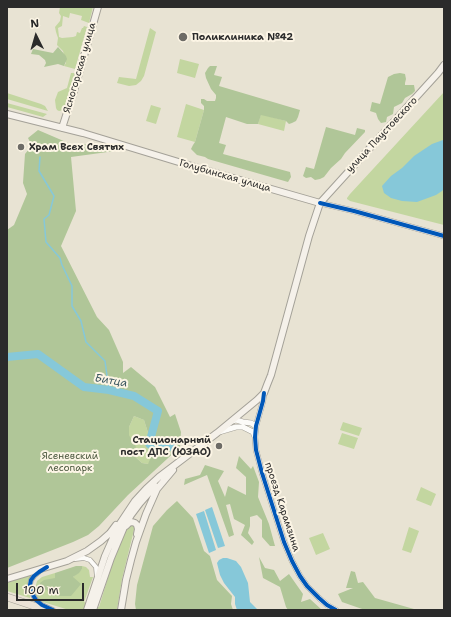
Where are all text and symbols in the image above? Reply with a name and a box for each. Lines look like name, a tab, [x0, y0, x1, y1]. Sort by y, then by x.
north arrow	[16, 16, 56, 56]
text: N	[30, 16, 40, 31]
street label: Ясногорская улица	[61, 21, 99, 115]
marker: Поликлиника №42	[177, 31, 189, 43]
place label: Поликлиника №42	[192, 31, 293, 43]
street label: улица Паустовского	[344, 95, 420, 175]
place label: Храм Всех Святых	[29, 141, 124, 153]
marker: Храм Всех Святых	[16, 142, 26, 152]
street label: Голубинская улица	[178, 157, 272, 195]
water label: Битца	[94, 372, 128, 390]
place label: Стационарный пост ДПС (ЮЗАО)	[120, 434, 211, 458]
marker: Стационарный пост ДПС (ЮЗАО)	[214, 441, 224, 451]
park label: Ясеневский лесопарк	[42, 450, 98, 474]
street label: проезд Карамзина	[262, 461, 302, 553]
scale bar	[18, 575, 86, 601]
text: 100 m	[23, 582, 59, 598]

